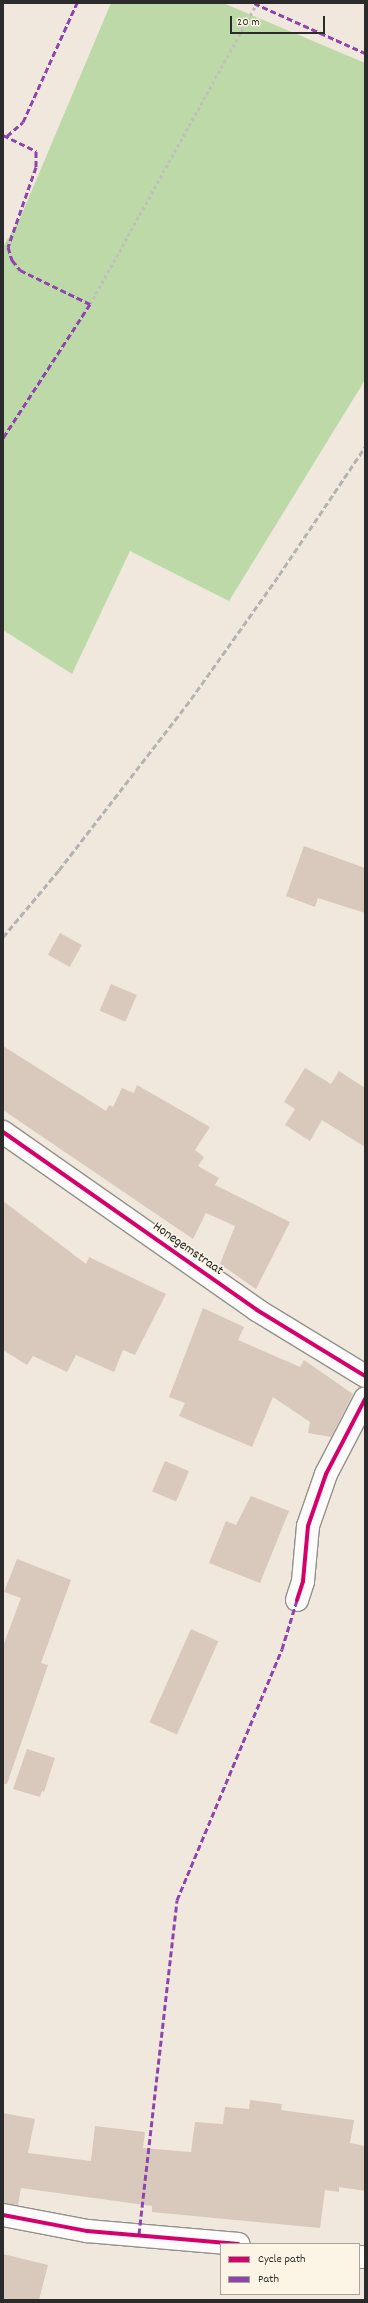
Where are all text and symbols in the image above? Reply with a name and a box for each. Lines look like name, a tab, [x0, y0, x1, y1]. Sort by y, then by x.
scale bar	[232, 8, 327, 34]
text: 20 m	[237, 14, 260, 31]
street label: Honegemstraat	[149, 1218, 227, 1280]
legend	[220, 2243, 360, 2295]
text: Cycle path	[258, 2251, 306, 2268]
text: Path	[258, 2271, 279, 2288]

